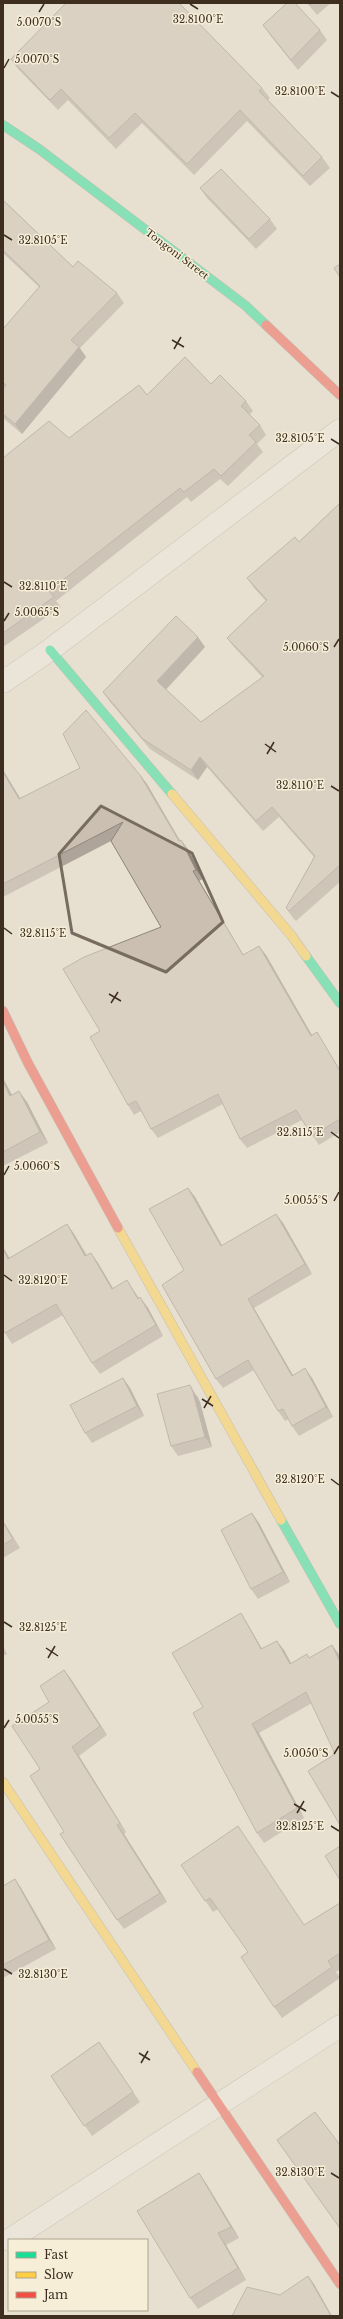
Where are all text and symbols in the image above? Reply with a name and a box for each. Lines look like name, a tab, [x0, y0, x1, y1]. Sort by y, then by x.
text: 32.8100°E	[173, 13, 223, 26]
text: 5.0070°S	[17, 16, 61, 29]
text: 5.0070°S	[15, 53, 59, 66]
text: 32.8100°E	[275, 85, 325, 98]
street label: Tongoni Street	[143, 226, 211, 282]
text: 32.8105°E	[18, 234, 68, 247]
text: 32.8105°E	[275, 432, 325, 445]
text: 32.8110°E	[19, 580, 67, 593]
text: 5.0065°S	[15, 606, 59, 619]
text: 5.0060°S	[283, 641, 329, 654]
text: 32.8110°E	[276, 779, 324, 792]
text: 32.8115°E	[20, 927, 66, 940]
text: 32.8115°E	[277, 1126, 323, 1139]
text: 5.0060°S	[14, 1160, 60, 1173]
text: 5.0055°S	[284, 1194, 328, 1207]
text: 32.8120°E	[18, 1274, 68, 1287]
text: 32.8120°E	[275, 1473, 325, 1486]
text: 32.8125°E	[19, 1621, 67, 1634]
text: 5.0055°S	[15, 1713, 59, 1726]
text: 5.0050°S	[283, 1747, 329, 1760]
text: 32.8125°E	[276, 1820, 324, 1833]
text: 32.8130°E	[18, 1968, 68, 1981]
text: 32.8130°E	[275, 2166, 325, 2179]
legend	[8, 2239, 148, 2311]
text: Fast	[44, 2247, 69, 2262]
text: Slow	[44, 2267, 74, 2282]
text: Jam	[42, 2287, 68, 2302]

